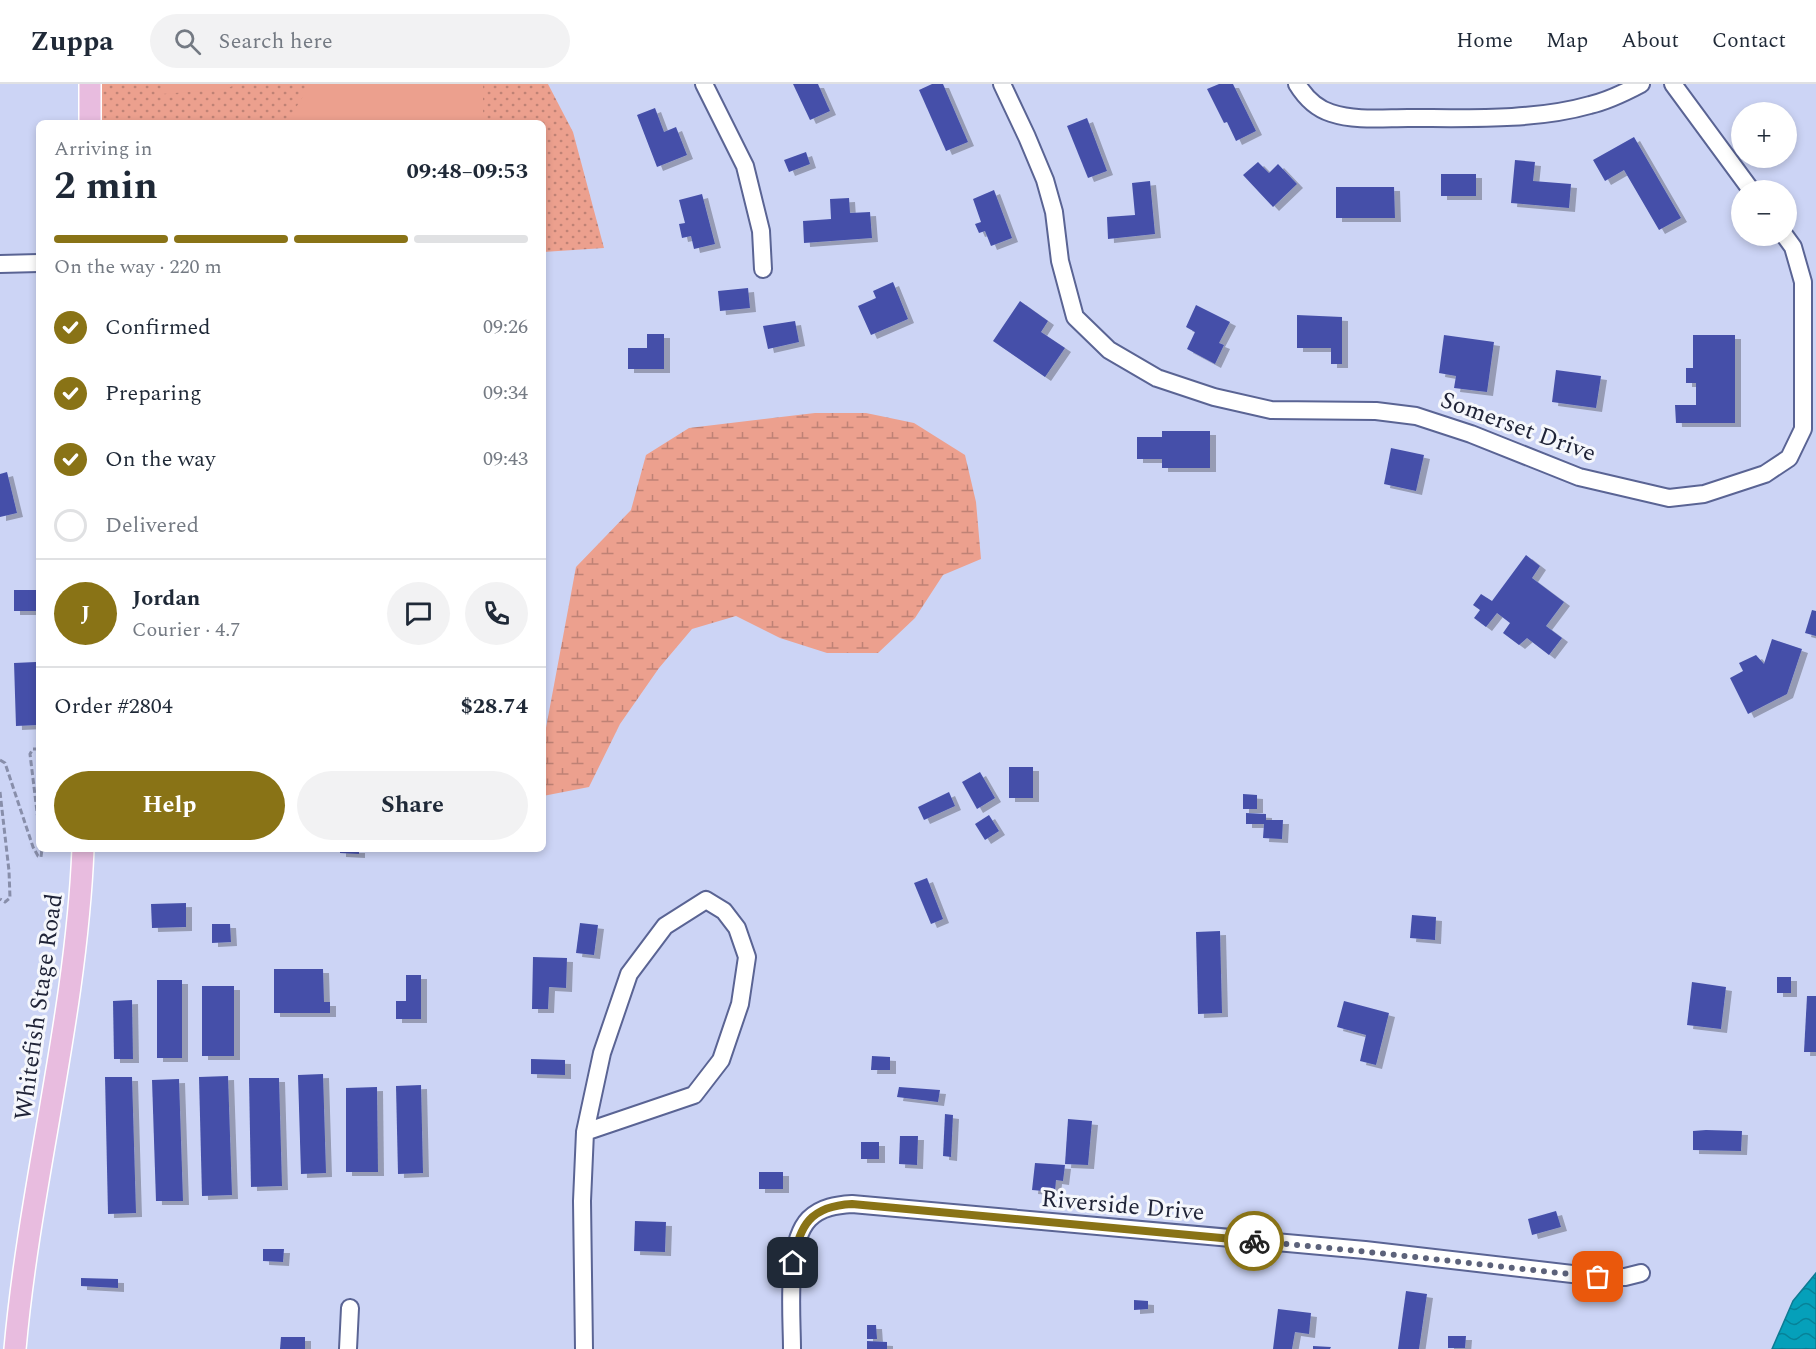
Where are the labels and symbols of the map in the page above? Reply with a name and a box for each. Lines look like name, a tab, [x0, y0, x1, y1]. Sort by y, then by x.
street label: Somerset Drive	[1435, 382, 1601, 472]
street label: Whitefish Stage Road	[5, 891, 73, 1123]
street label: Riverside Drive	[1040, 1181, 1206, 1231]
courier	[1224, 1211, 1284, 1271]
pin	[767, 1237, 818, 1288]
pin	[1572, 1251, 1623, 1302]

